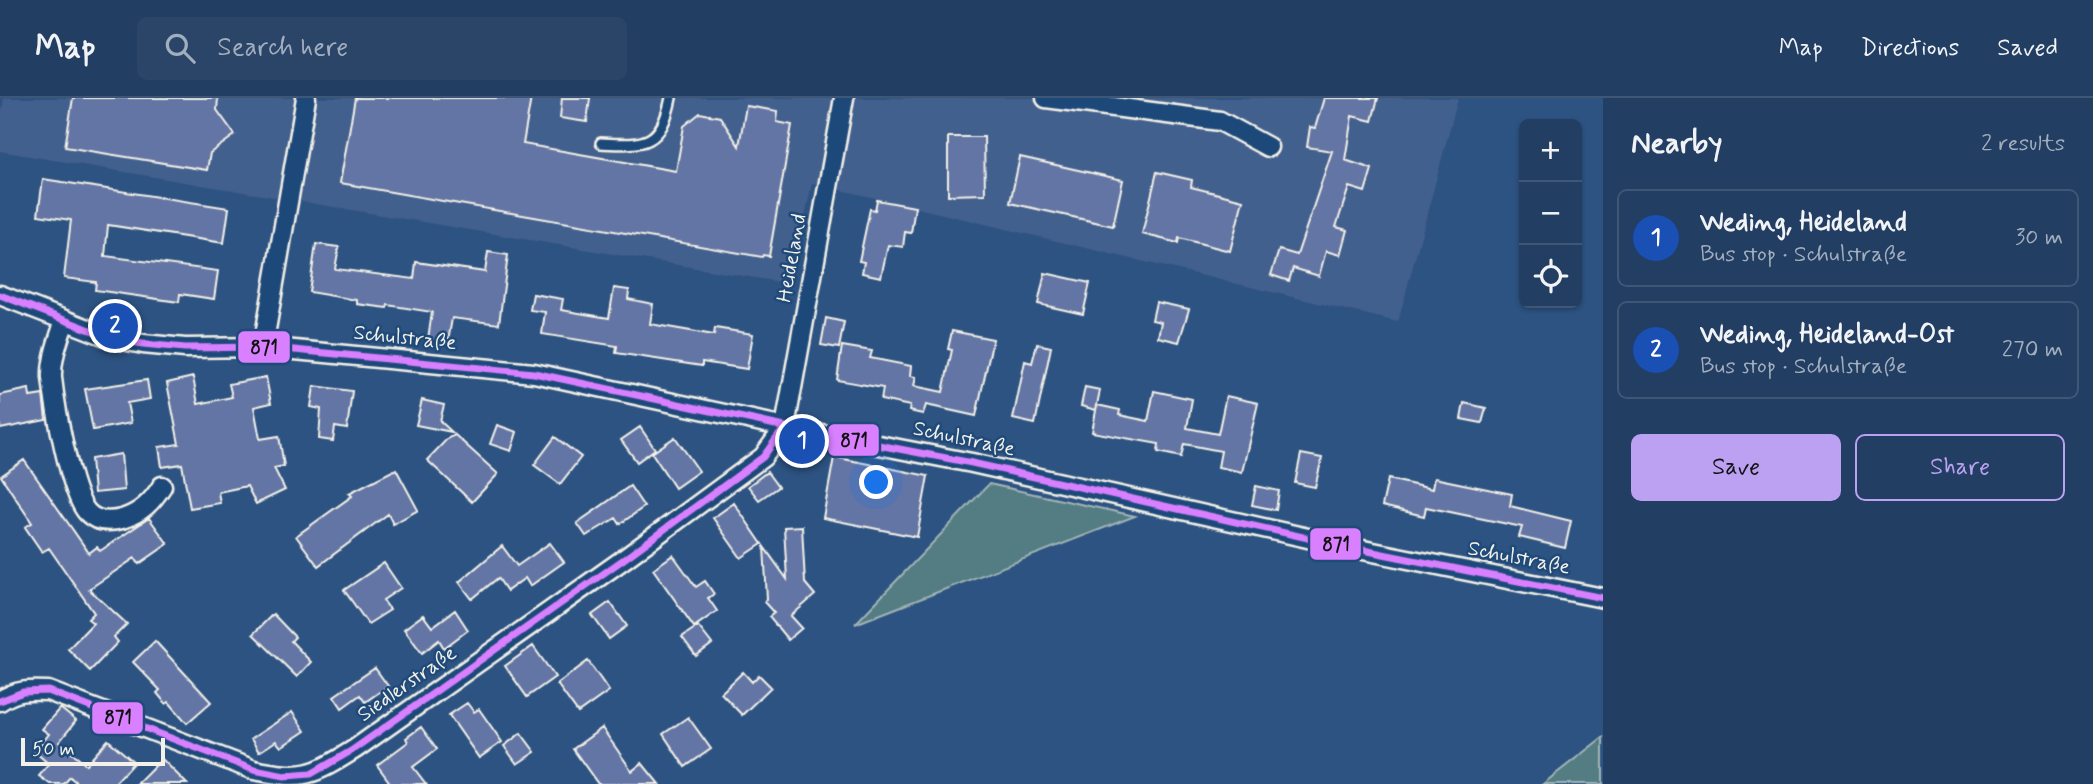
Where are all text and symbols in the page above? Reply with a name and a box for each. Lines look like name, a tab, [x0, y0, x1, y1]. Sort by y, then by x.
search box	[137, 17, 627, 80]
text: Map	[35, 26, 95, 70]
icon: search	[161, 29, 199, 67]
text: Search here	[217, 31, 348, 65]
text: Map	[1779, 33, 1823, 64]
text: Directions	[1861, 33, 1959, 64]
text: Saved	[1997, 33, 2058, 64]
map controls	[1519, 119, 1582, 308]
button: +	[1519, 119, 1582, 182]
text: Nearby	[1631, 124, 1722, 163]
text: 2 results	[1981, 129, 2065, 159]
button: −	[1519, 182, 1582, 245]
text: Weding, Heideland	[1700, 206, 1907, 240]
street label: Heideland	[770, 211, 814, 305]
text: 1	[1651, 223, 1661, 253]
text: 30 m	[2015, 223, 2063, 253]
text: Bus stop · Schulstraße	[1700, 240, 1907, 270]
button: locate	[1519, 245, 1582, 308]
pin: 2	[92, 300, 138, 352]
text: Weding, Heideland-Ost	[1700, 318, 1954, 352]
street label: Schulstraße	[352, 319, 458, 357]
line badge: 871	[237, 330, 291, 364]
text: 2	[1650, 335, 1662, 365]
text: 270 m	[2002, 335, 2063, 365]
text: 871	[250, 336, 278, 361]
text: Bus stop · Schulstraße	[1700, 352, 1907, 382]
pin: 1	[779, 415, 825, 467]
street label: Schulstraße	[911, 415, 1017, 463]
line badge: 871	[827, 423, 880, 457]
text: 871	[840, 429, 868, 454]
button: Save	[1631, 434, 1841, 501]
button: Share	[1855, 434, 2065, 501]
your location	[859, 465, 893, 499]
line badge: 871	[1309, 527, 1362, 561]
text: 871	[1322, 533, 1350, 558]
street label: Schulstraße	[1466, 534, 1572, 582]
street label: Siedlerstraße	[352, 639, 462, 729]
line badge: 871	[91, 701, 144, 735]
text: 871	[104, 706, 132, 731]
scale bar	[21, 735, 164, 767]
text: 50 m	[32, 737, 75, 762]

